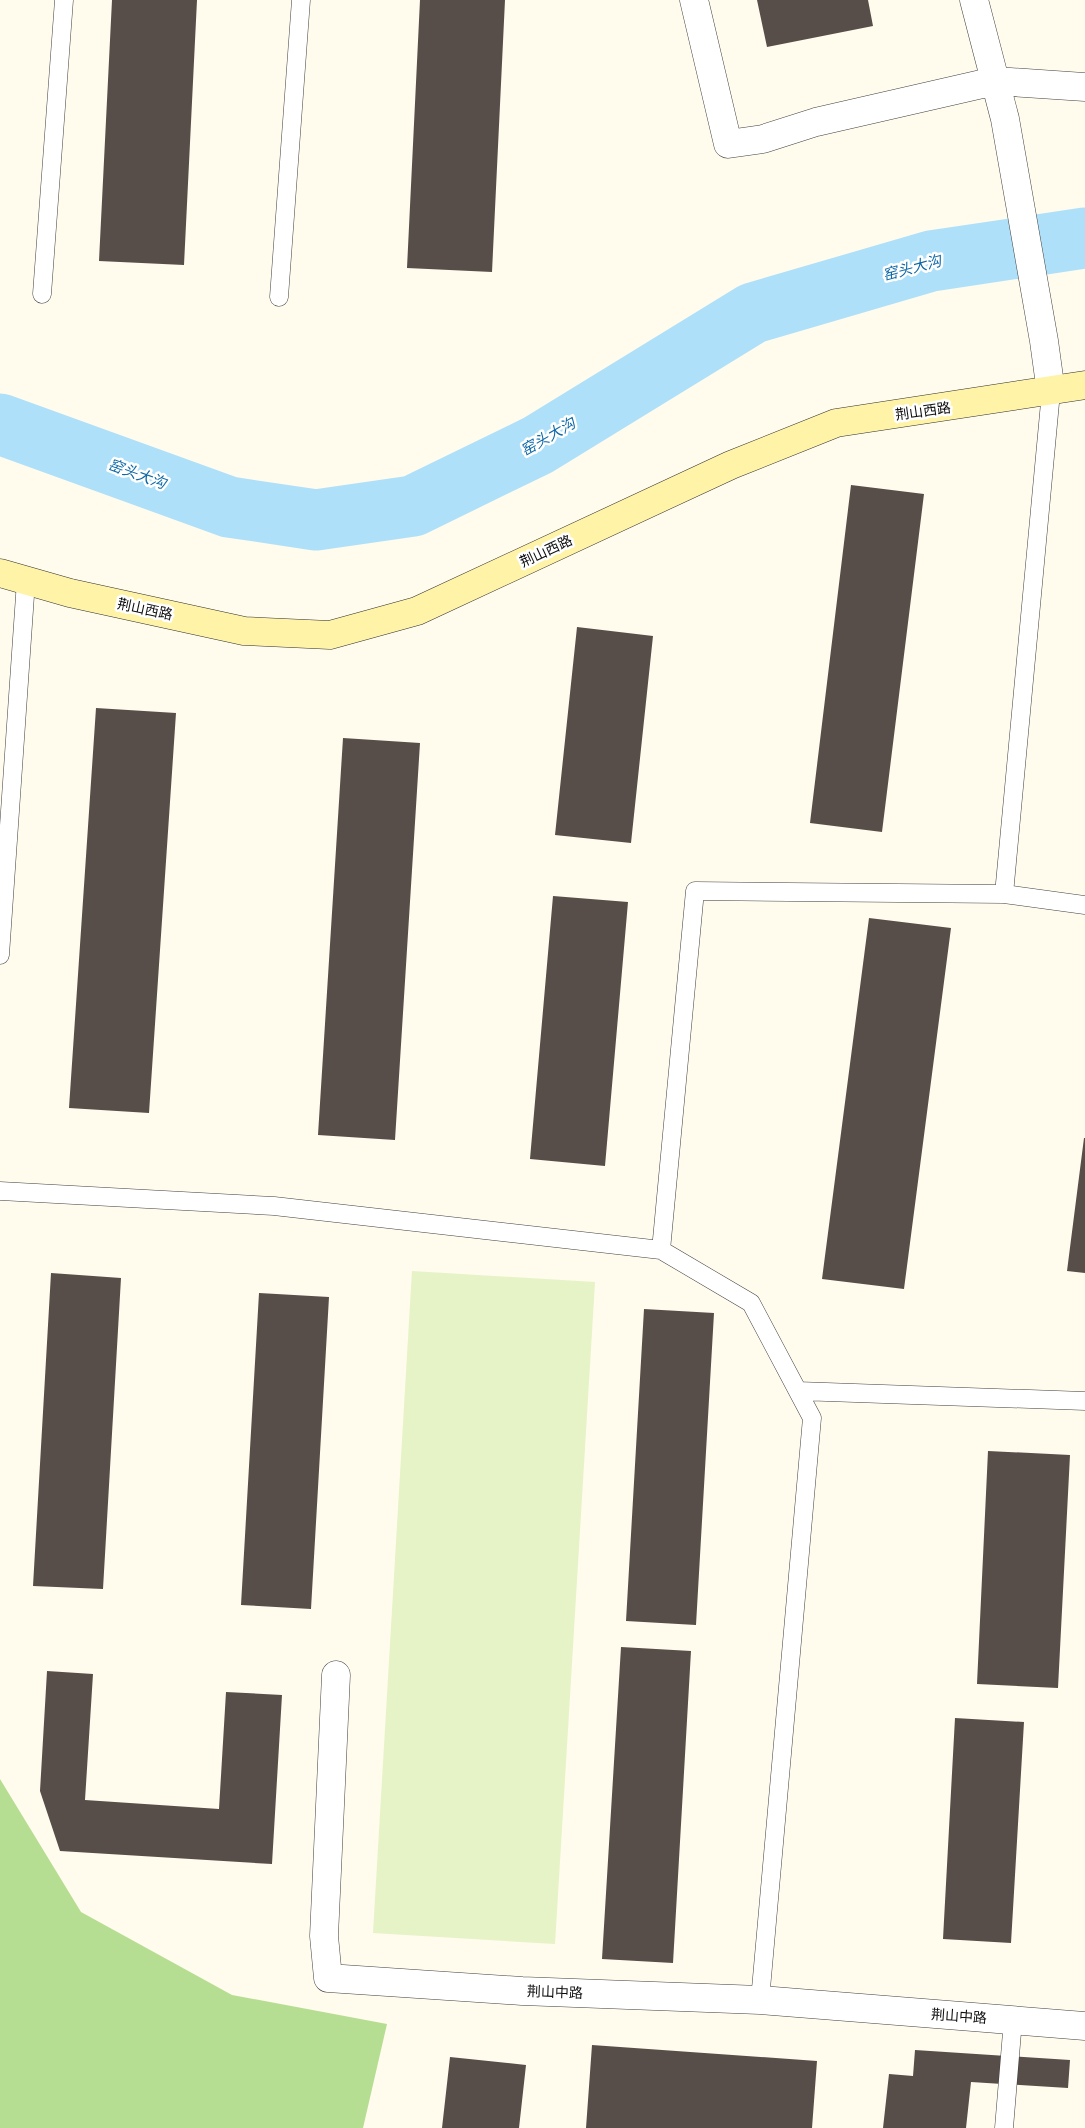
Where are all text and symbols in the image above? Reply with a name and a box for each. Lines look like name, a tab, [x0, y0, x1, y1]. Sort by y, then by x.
water label: 窑头大沟	[880, 250, 945, 284]
street label: 荆山西路	[894, 398, 952, 424]
water label: 窑头大沟	[517, 412, 580, 460]
water label: 窑头大沟	[106, 454, 170, 493]
street label: 荆山西路	[517, 531, 575, 571]
street label: 荆山西路	[116, 594, 174, 624]
street label: 荆山中路	[527, 1982, 583, 2002]
street label: 荆山中路	[930, 2005, 988, 2027]

